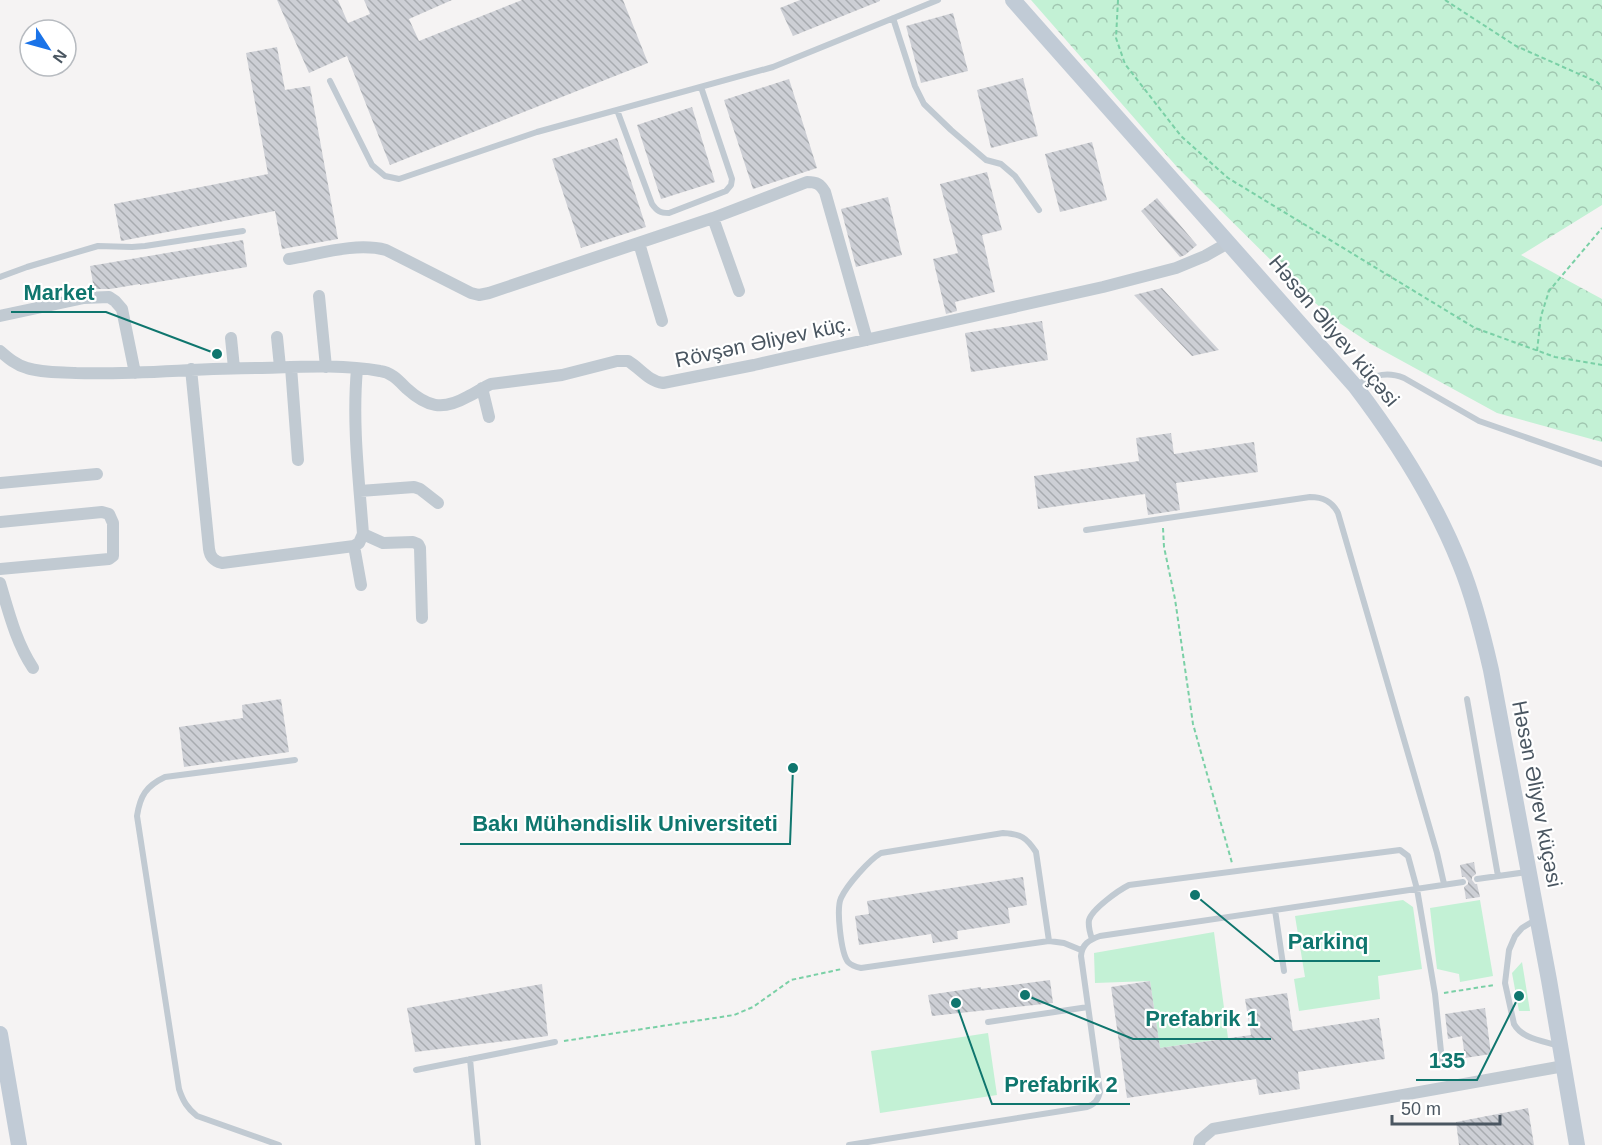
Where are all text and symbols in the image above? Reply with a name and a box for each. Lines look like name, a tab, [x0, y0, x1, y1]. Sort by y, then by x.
north arrow	[18, 18, 78, 78]
text: N	[49, 47, 70, 66]
street label: Həsən Əliyev küçəsi	[1265, 251, 1404, 411]
callout: Market	[11, 272, 106, 312]
text: Market	[24, 280, 95, 305]
street label: Rövşən Əliyev küç.	[673, 312, 853, 371]
street label: Həsən Əliyev küçəsi	[1508, 699, 1567, 889]
callout: Bakı Mühəndislik Universiteti	[460, 804, 790, 844]
text: Bakı Mühəndislik Universiteti	[472, 811, 778, 836]
callout: Parkinq	[1275, 921, 1380, 961]
text: Parkinq	[1288, 929, 1368, 954]
callout: Prefabrik 1	[1133, 999, 1271, 1039]
text: Prefabrik 1	[1145, 1006, 1259, 1031]
callout: 135	[1416, 1040, 1477, 1080]
text: 135	[1429, 1048, 1465, 1073]
callout: Prefabrik 2	[992, 1064, 1130, 1104]
text: Prefabrik 2	[1004, 1072, 1118, 1097]
scale bar	[1392, 1088, 1500, 1126]
text: 50 m	[1401, 1099, 1441, 1119]

